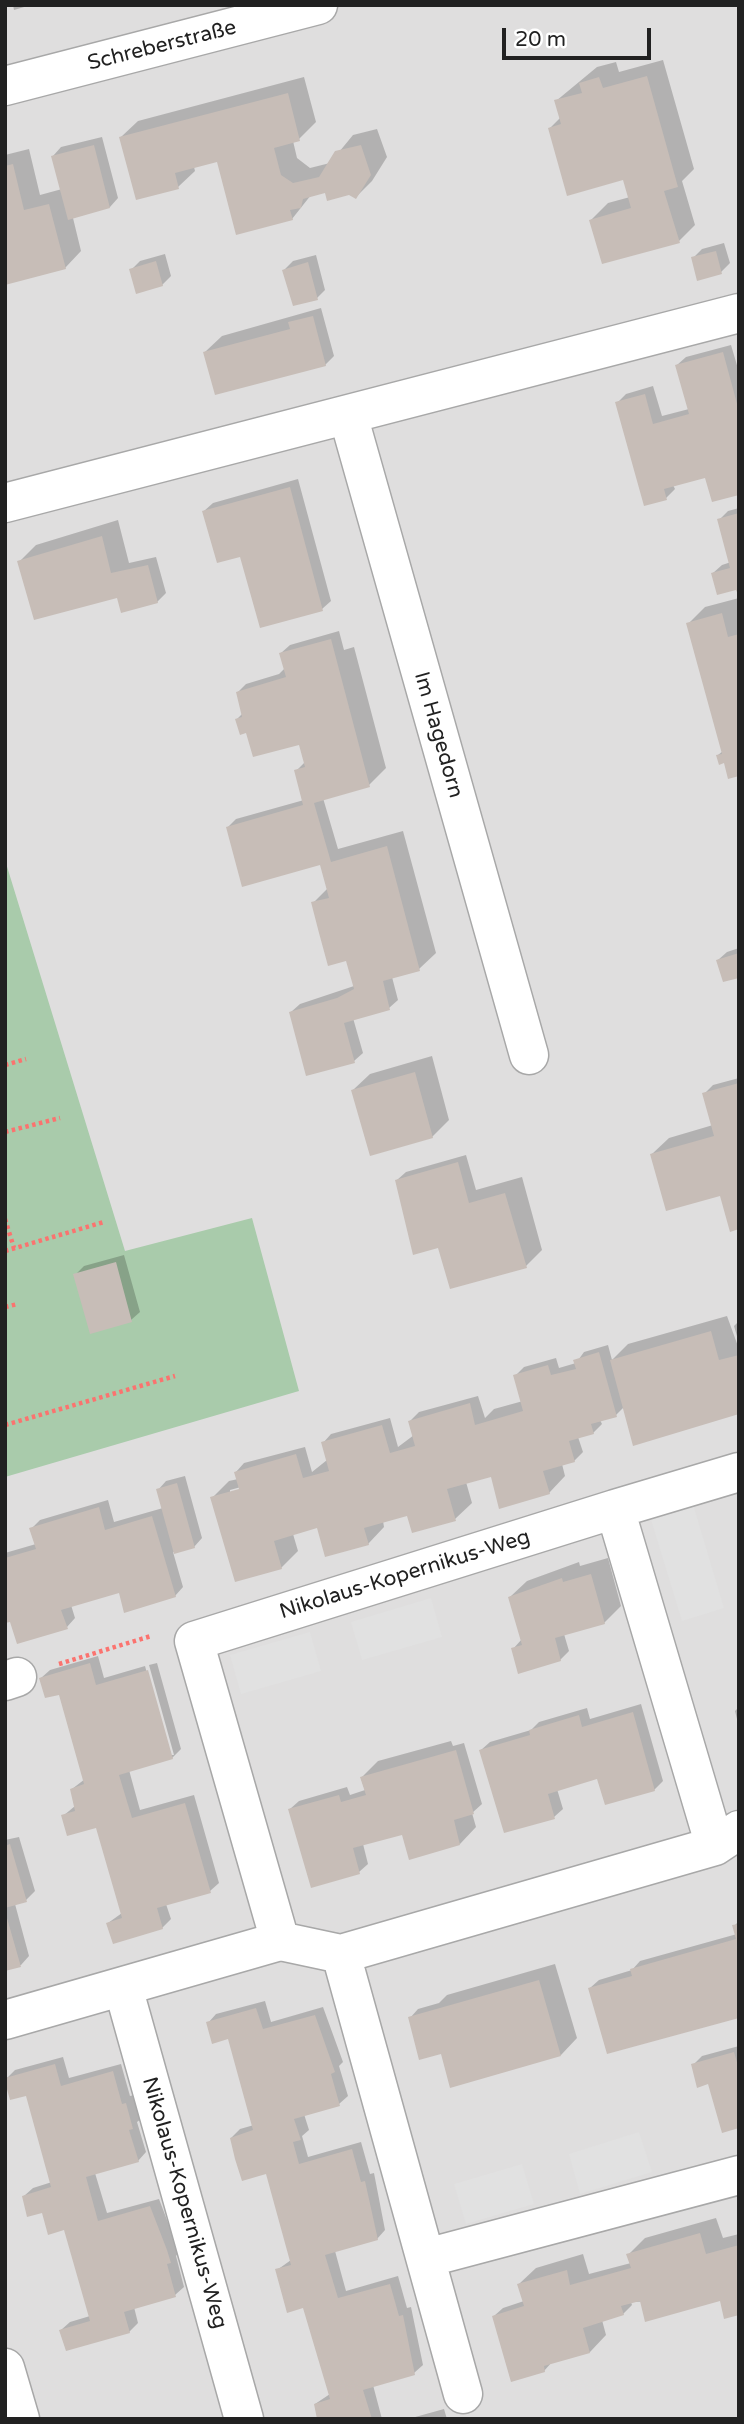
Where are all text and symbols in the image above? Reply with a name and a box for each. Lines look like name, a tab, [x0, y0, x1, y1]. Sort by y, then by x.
scale bar	[506, 14, 655, 58]
street label: Schreberstraße	[85, 15, 239, 77]
text: 20 m	[515, 27, 566, 52]
street label: Im Hagedorn	[408, 669, 468, 801]
street label: Nikolaus-Kopernikus-Weg	[277, 1525, 533, 1625]
street label: Nikolaus-Kopernikus-Weg	[136, 2074, 232, 2332]

